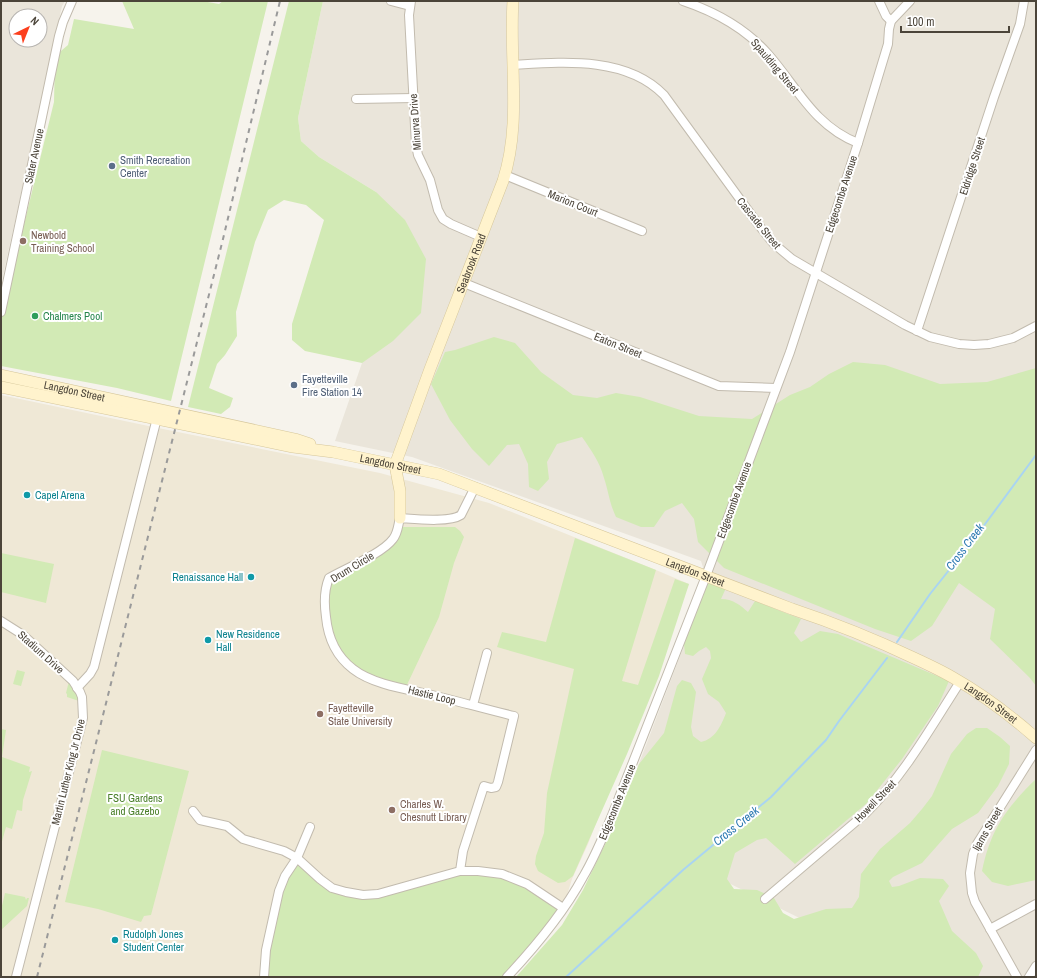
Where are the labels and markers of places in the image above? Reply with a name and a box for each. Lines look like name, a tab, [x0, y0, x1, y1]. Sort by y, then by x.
place label: Smith Recreation Center	[120, 153, 190, 180]
marker: Smith Recreation Center	[107, 161, 117, 171]
place label: Newbold Training School	[31, 228, 94, 255]
marker: Newbold Training School	[18, 236, 28, 246]
place label: Chalmers Pool	[43, 309, 102, 323]
marker: Chalmers Pool	[30, 311, 40, 321]
place label: Fayetteville Fire Station 14	[302, 372, 362, 399]
marker: Fayetteville Fire Station 14	[289, 380, 299, 390]
place label: Capel Arena	[35, 488, 85, 502]
marker: Capel Arena	[22, 490, 32, 500]
place label: Renaissance Hall	[172, 570, 243, 584]
marker: Renaissance Hall	[246, 572, 256, 582]
place label: New Residence Hall	[216, 627, 280, 654]
marker: New Residence Hall	[203, 635, 213, 645]
place label: Fayetteville State University	[328, 701, 393, 728]
marker: Fayetteville State University	[315, 709, 325, 719]
place label: Charles W. Chesnutt Library	[400, 797, 467, 824]
marker: Charles W. Chesnutt Library	[387, 805, 397, 815]
place label: Rudolph Jones Student Center	[123, 927, 184, 954]
marker: Rudolph Jones Student Center	[110, 935, 120, 945]

